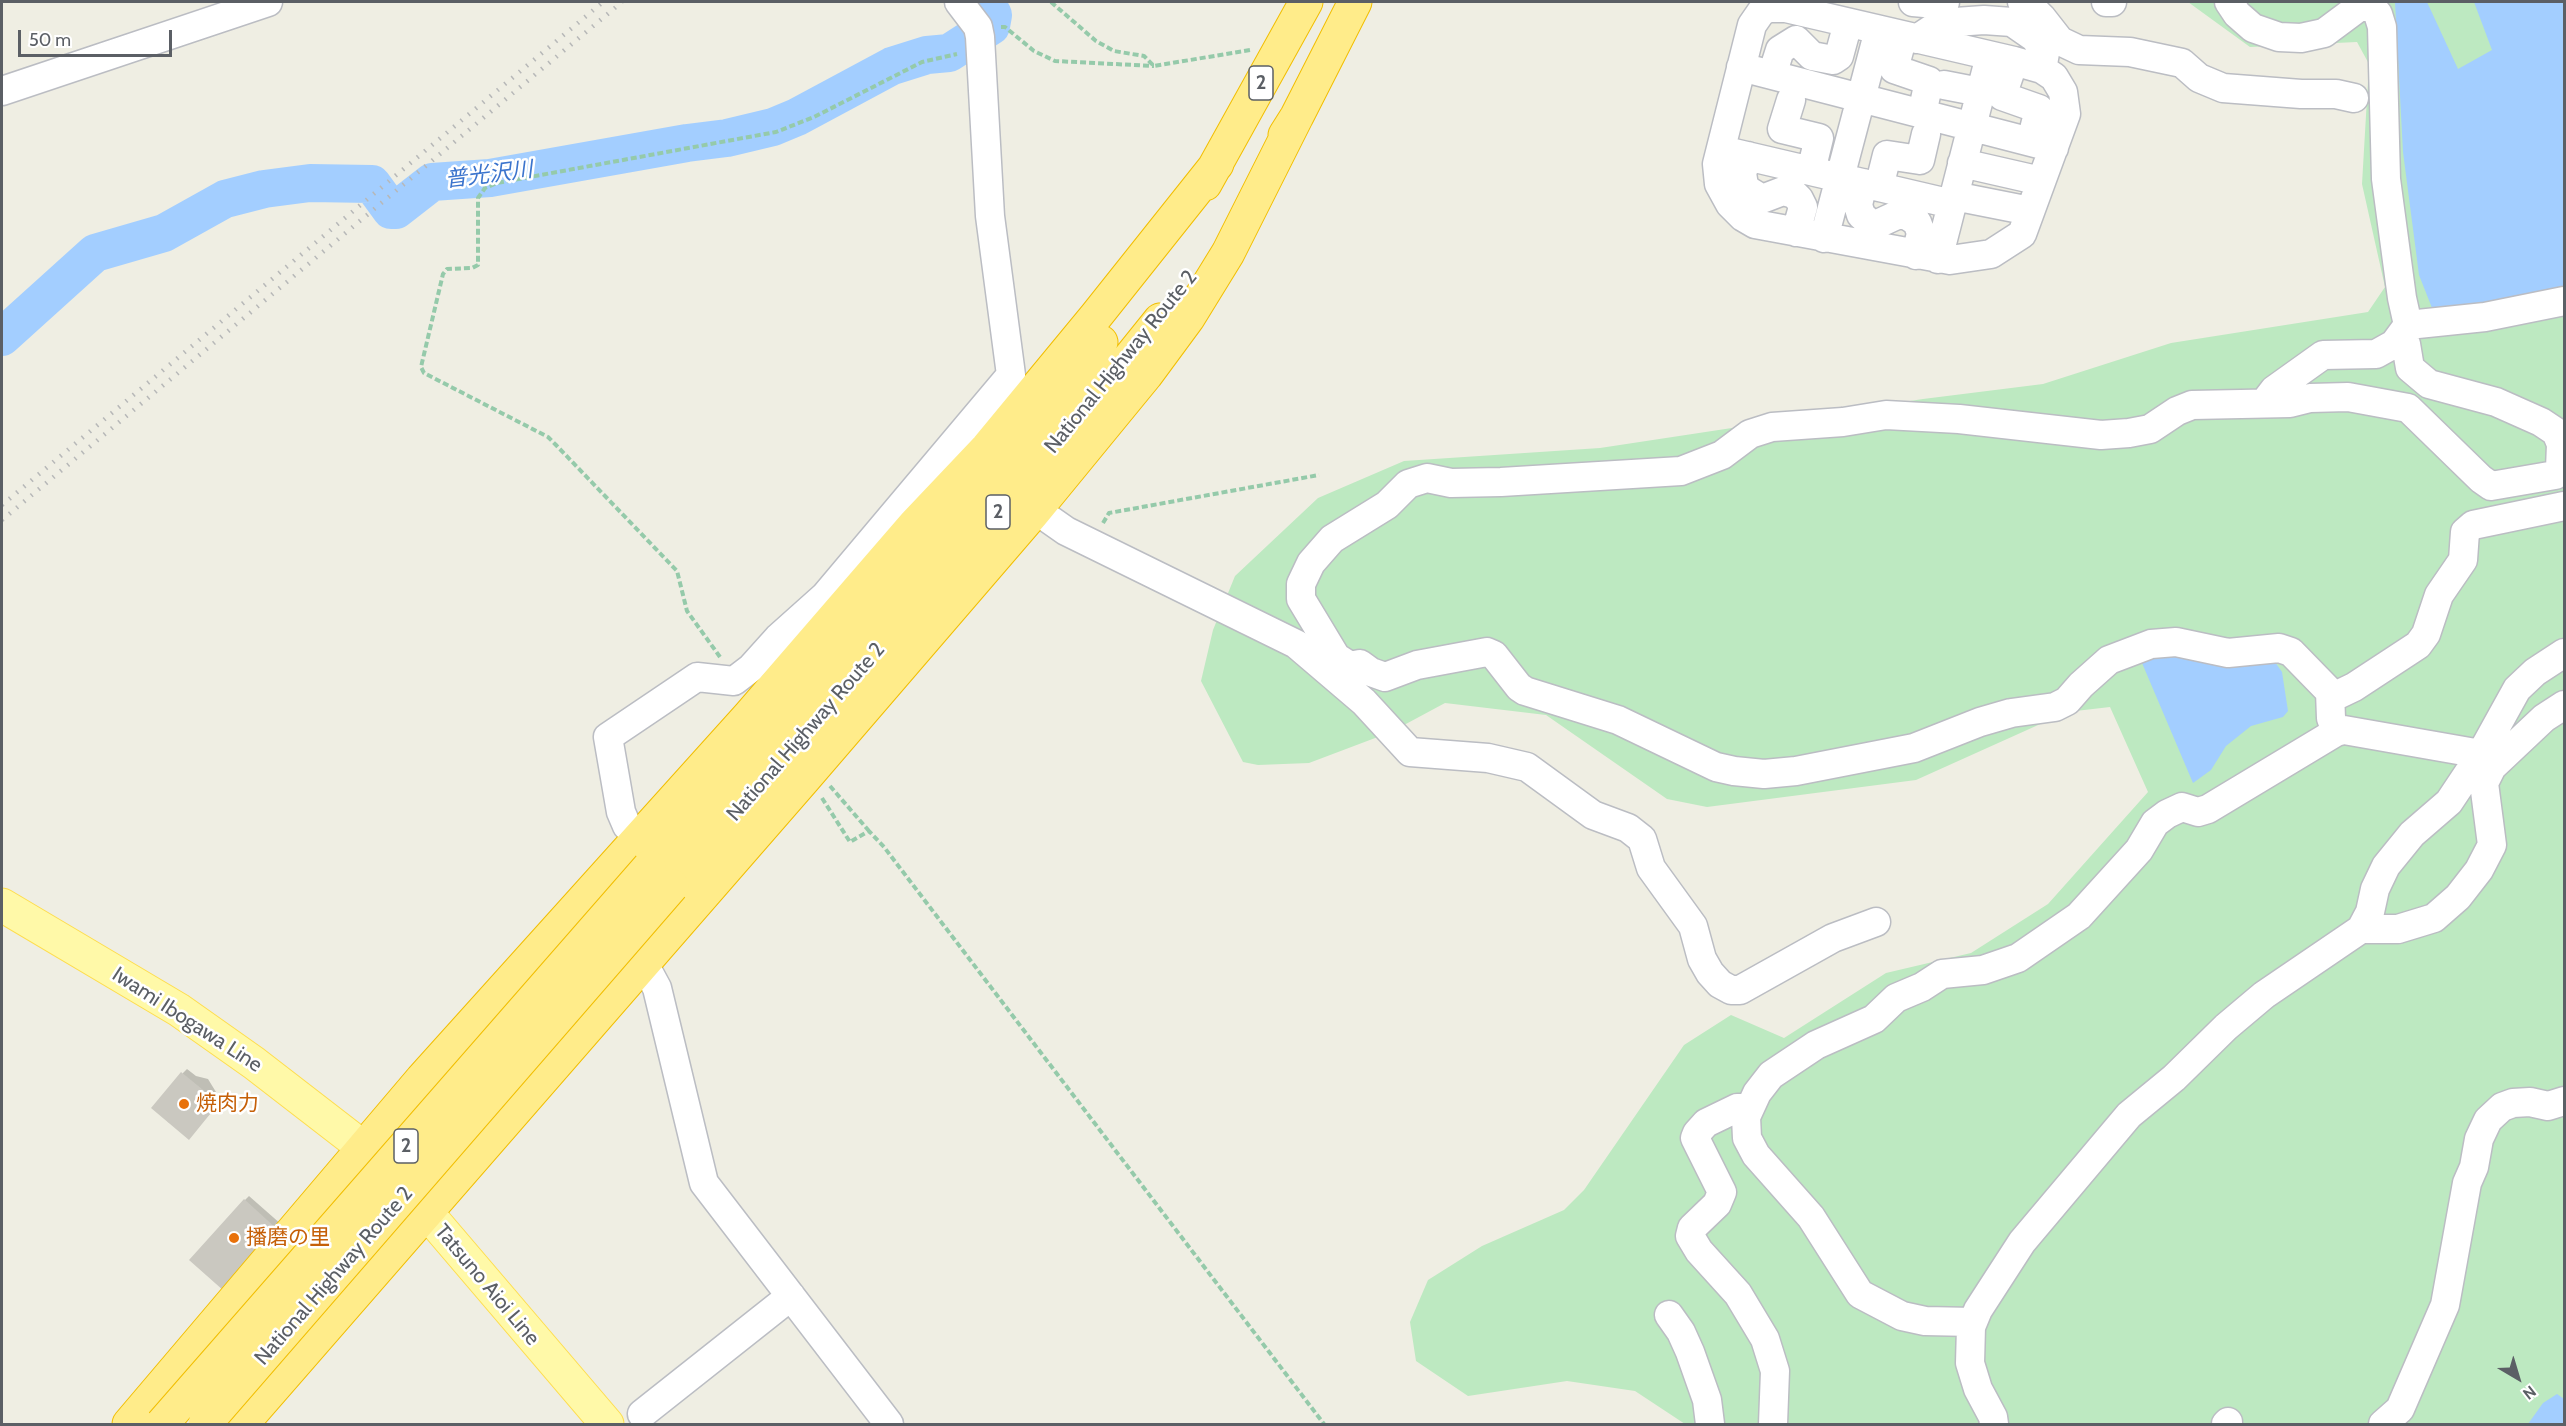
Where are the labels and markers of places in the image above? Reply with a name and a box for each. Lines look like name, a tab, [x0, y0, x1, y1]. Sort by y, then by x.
place label: 焼肉力	[196, 1091, 259, 1117]
marker: 焼肉力	[177, 1097, 191, 1111]
place label: 播磨の里	[246, 1225, 330, 1251]
marker: 播磨の里	[227, 1231, 241, 1245]

